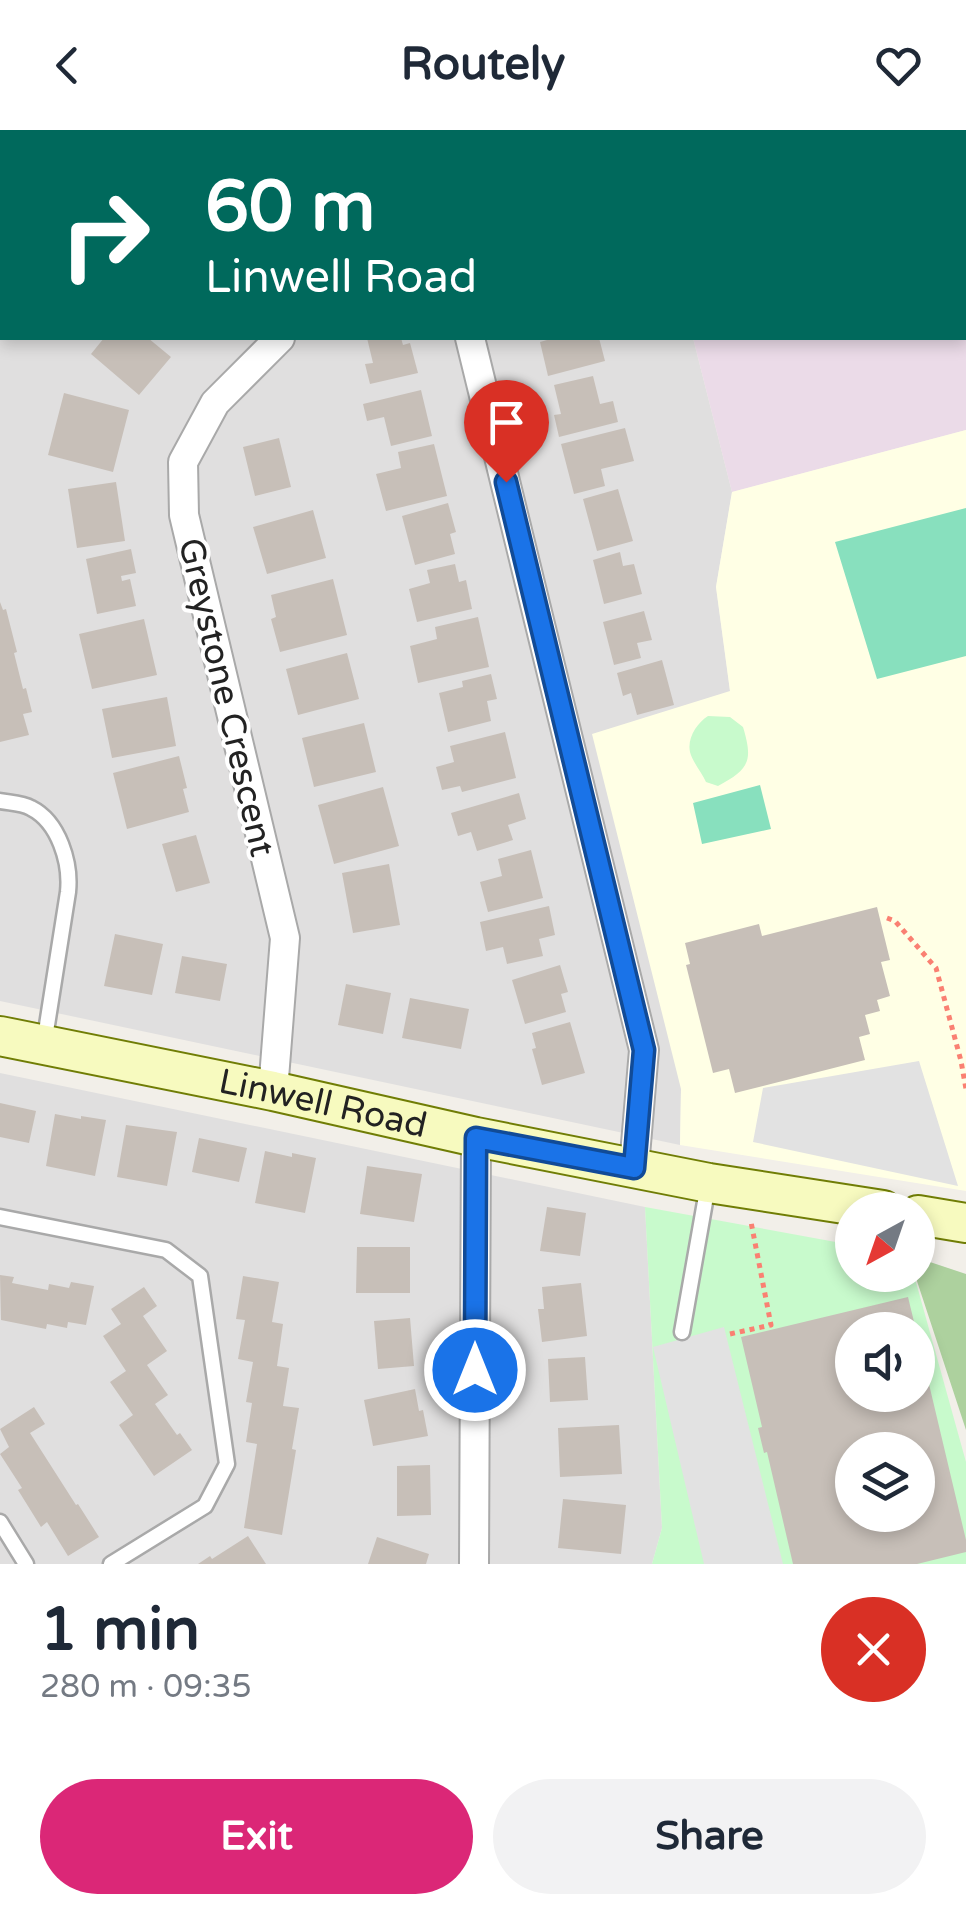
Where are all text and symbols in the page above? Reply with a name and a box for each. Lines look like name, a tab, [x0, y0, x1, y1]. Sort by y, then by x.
icon: back	[40, 38, 95, 93]
text: Routely	[401, 38, 565, 92]
icon: heart	[871, 38, 926, 93]
text: 60 m	[205, 166, 375, 250]
icon: right	[40, 170, 170, 300]
text: Linwell Road	[205, 251, 477, 305]
pin	[464, 380, 549, 483]
icon: arrive	[479, 395, 534, 450]
street label: Greystone Crescent	[169, 534, 283, 860]
street label: Linwell Road	[215, 1061, 431, 1147]
north arrow	[835, 1192, 935, 1292]
map controls	[835, 1192, 935, 1532]
button: sound	[835, 1312, 935, 1412]
position arrow	[423, 1318, 527, 1422]
button: layers	[835, 1432, 935, 1532]
text: 1 min	[40, 1594, 200, 1666]
button: close	[821, 1597, 926, 1702]
text: 280 m · 09:35	[40, 1668, 252, 1706]
button: Exit	[40, 1779, 473, 1894]
button: Share	[493, 1779, 926, 1894]

